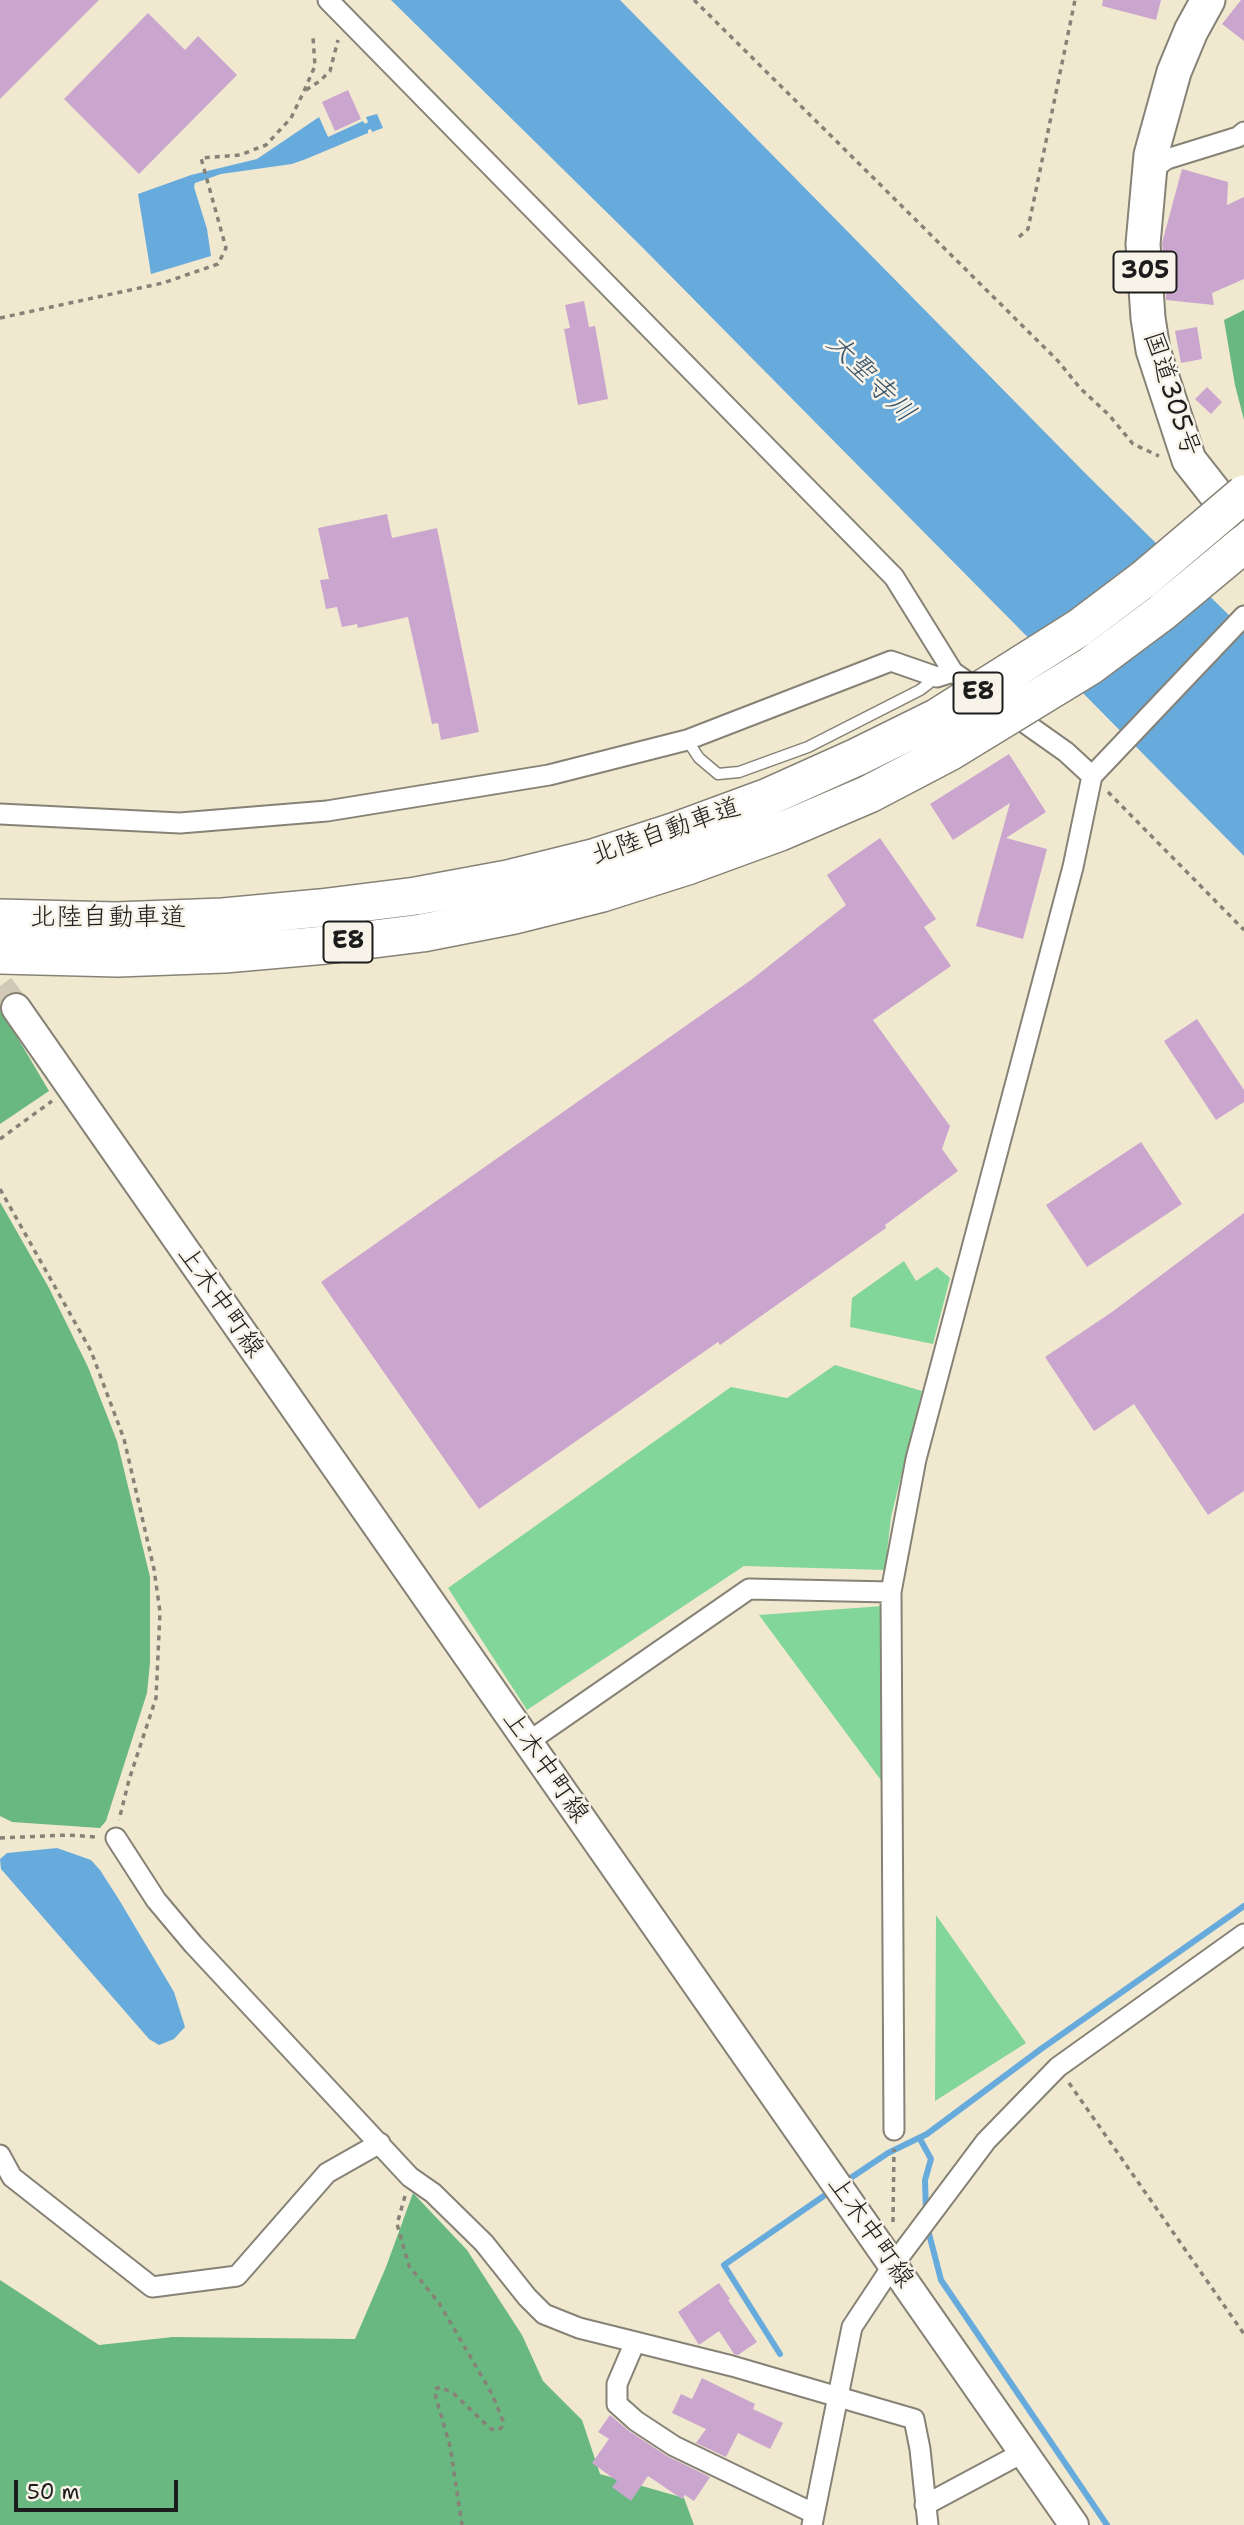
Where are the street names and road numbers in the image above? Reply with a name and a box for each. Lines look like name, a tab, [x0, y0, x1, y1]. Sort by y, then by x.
road number: 305	[1114, 251, 1176, 292]
street label: 国道305号	[1136, 328, 1206, 460]
road number: E8	[954, 672, 1002, 714]
street label: 北陸自動車道	[587, 792, 745, 872]
street label: 北陸自動車道	[30, 902, 186, 934]
road number: E8	[324, 922, 372, 962]
street label: 上木中町線	[170, 1240, 270, 1364]
street label: 上木中町線	[495, 1705, 595, 1829]
street label: 上木中町線	[820, 2170, 920, 2294]

